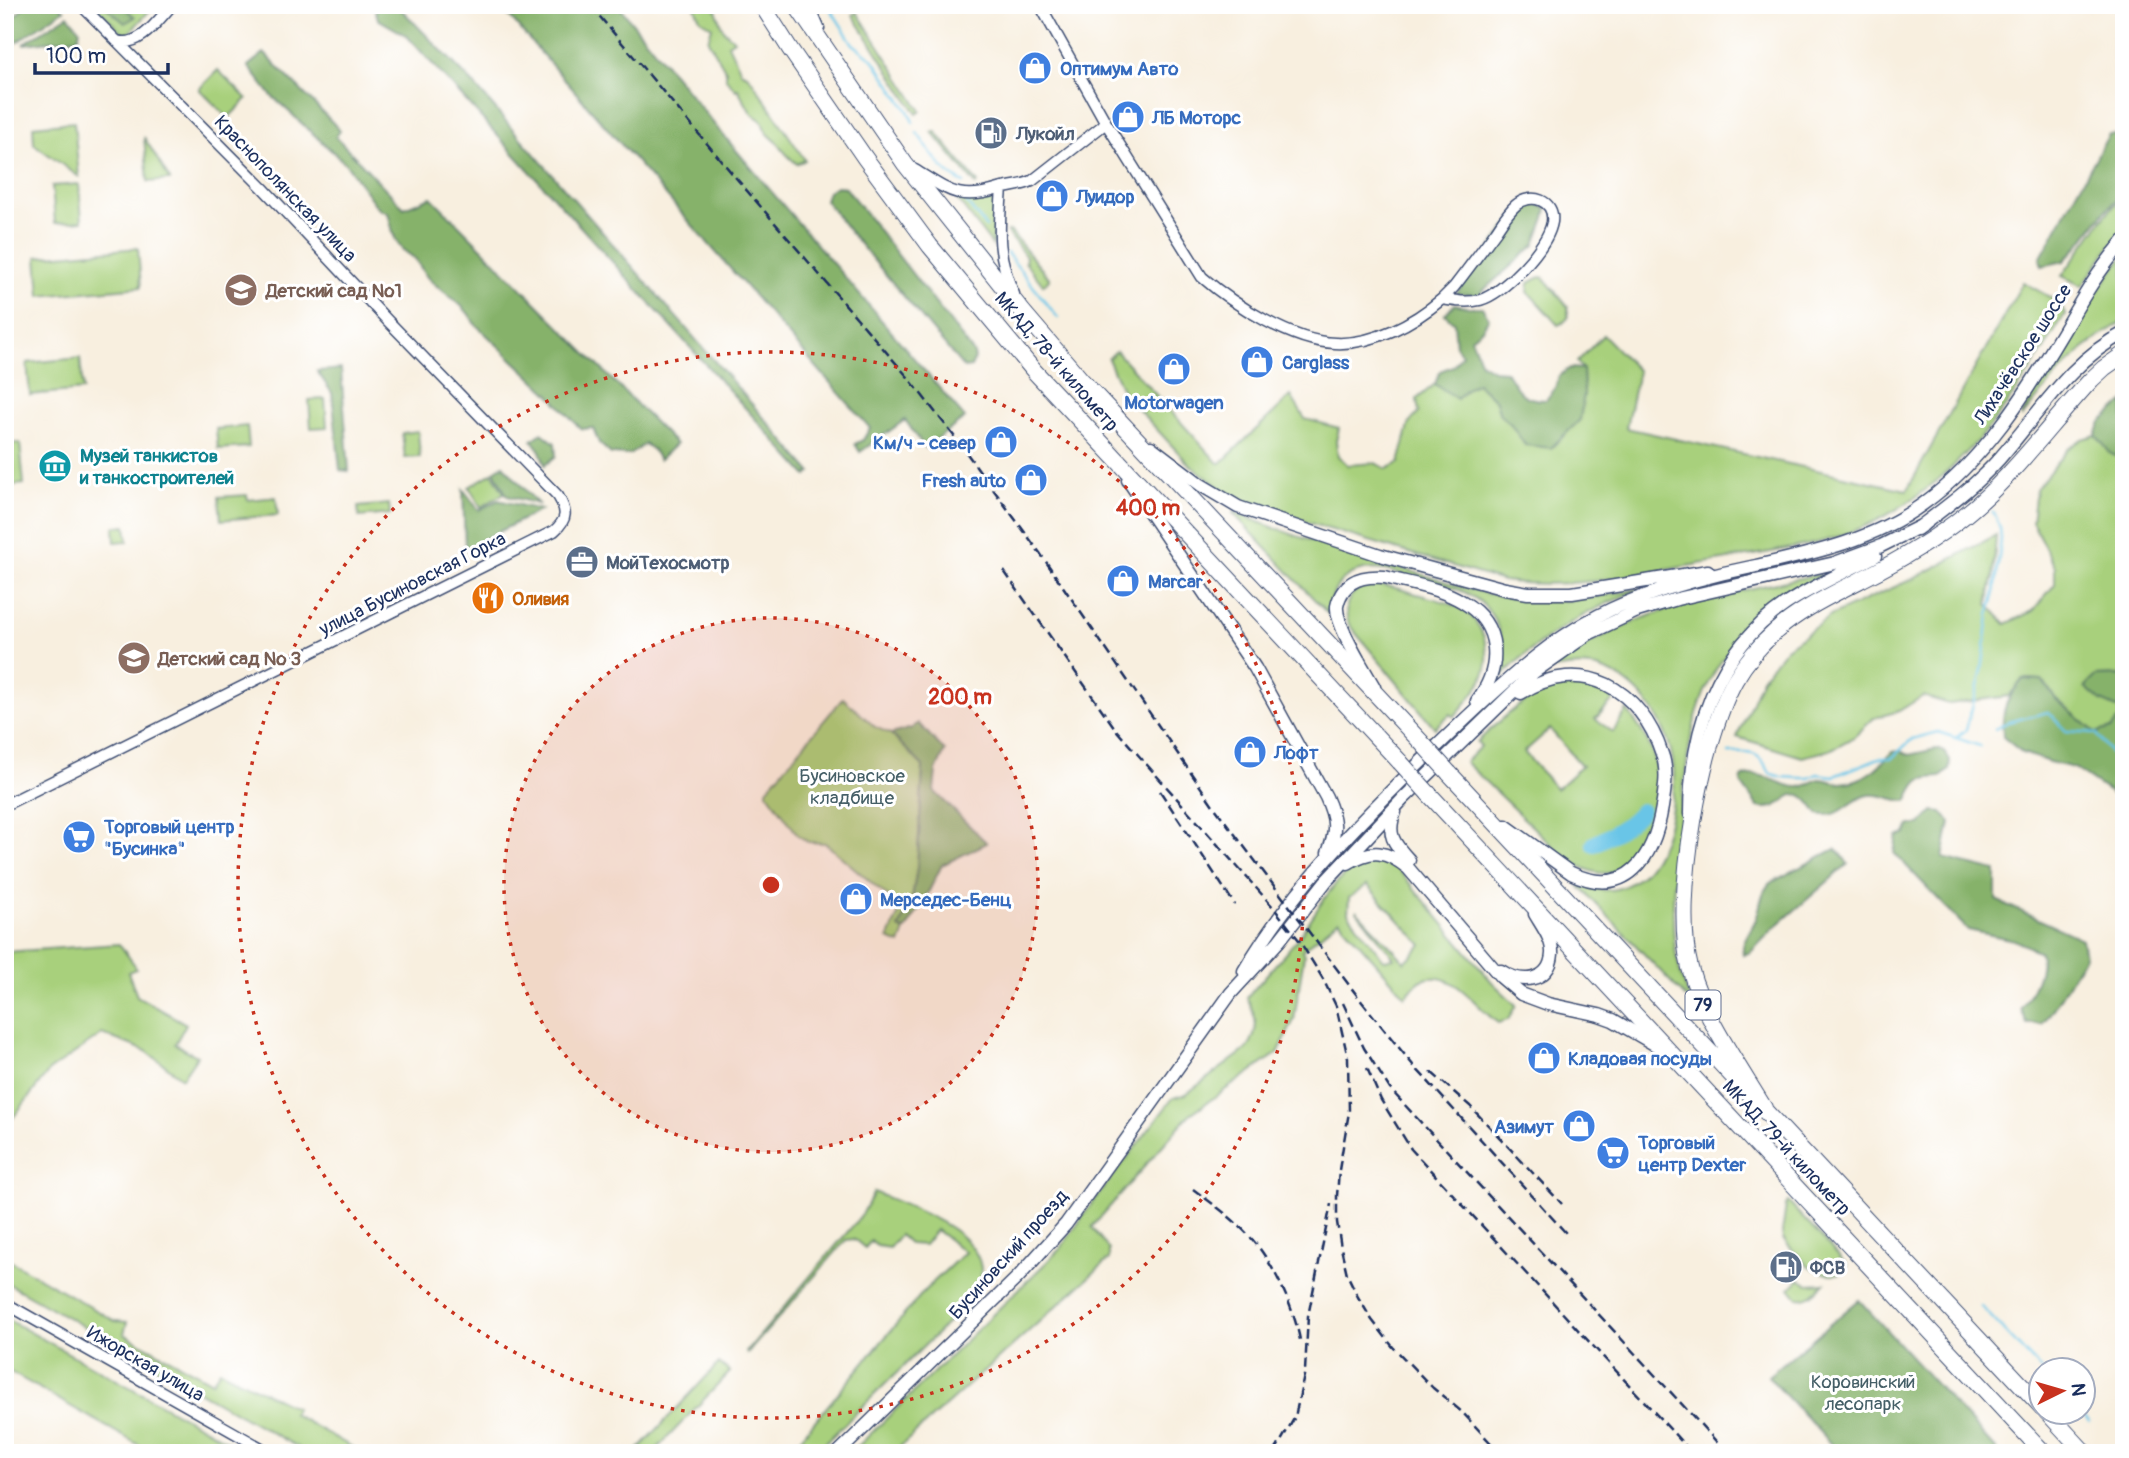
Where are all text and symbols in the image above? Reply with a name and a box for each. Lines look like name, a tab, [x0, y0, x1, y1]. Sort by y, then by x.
scale bar	[35, 32, 168, 76]
text: 100 m	[46, 43, 106, 70]
shop icon: Оптимум Авто	[1016, 49, 1054, 87]
place label: Оптимум Авто	[1060, 57, 1179, 81]
shop icon: ЛБ Моторс	[1109, 98, 1147, 136]
place label: ЛБ Моторс	[1151, 106, 1241, 130]
street label: Краснополянская улица	[209, 110, 362, 267]
fuel station icon: Лукойл	[972, 114, 1010, 152]
place label: Лукойл	[1015, 122, 1075, 146]
shop icon: Луидор	[1033, 177, 1071, 215]
place label: Луидор	[1075, 185, 1135, 209]
school or university icon: Детский сад №1	[222, 271, 260, 309]
place label: Детский сад №1	[265, 279, 402, 303]
street label: Лихачёвское шоссе	[1968, 279, 2078, 430]
street label: МКАД, 78-й километр	[989, 287, 1123, 436]
shop icon: Carglass	[1238, 343, 1276, 381]
shop icon: Motorwagen	[1155, 350, 1193, 388]
place label: Carglass	[1282, 351, 1350, 375]
place label: Motorwagen	[1124, 391, 1224, 415]
shop icon: Км/ч - север	[982, 423, 1020, 461]
place label: Км/ч - север	[873, 431, 976, 455]
place label: Музей танкистов и танкостроителей	[79, 444, 234, 490]
museum icon: Музей танкистов и танкостроителей	[36, 447, 74, 485]
shop icon: Fresh auto	[1012, 461, 1050, 499]
place label: Fresh auto	[921, 469, 1007, 493]
text: 400 m	[1116, 495, 1180, 522]
street label: улица Бусиновская Горка	[314, 526, 510, 642]
office icon: МойТехосмотр	[563, 543, 601, 581]
place label: МойТехосмотр	[606, 551, 730, 575]
shop icon: Marcar	[1104, 562, 1142, 600]
place label: Marcar	[1148, 570, 1203, 594]
restaurant icon: Оливия	[469, 579, 507, 617]
place label: Оливия	[512, 587, 569, 611]
school or university icon: Детский сад № 3	[115, 639, 153, 677]
place label: Детский сад № 3	[157, 647, 301, 671]
text: 200 m	[928, 684, 992, 711]
shop icon: Лофт	[1231, 733, 1269, 771]
place label: Лофт	[1273, 741, 1319, 765]
park label: Бусиновское кладбище	[799, 764, 905, 810]
place label: Торговый центр "Бусинка"	[103, 815, 234, 861]
supermarket icon: Торговый центр "Бусинка"	[60, 818, 98, 856]
centre of rings	[759, 873, 783, 897]
shop icon: Мерседес-Бенц	[837, 880, 875, 918]
place label: Мерседес-Бенц	[880, 888, 1012, 912]
road number: 79	[1686, 990, 1720, 1020]
shop icon: Кладовая посуды	[1525, 1039, 1563, 1077]
place label: Кладовая посуды	[1568, 1047, 1712, 1071]
street label: МКАД, 79-й километр	[1717, 1075, 1856, 1221]
shop icon: Азимут	[1560, 1107, 1598, 1145]
place label: Азимут	[1494, 1115, 1554, 1139]
place label: Торговый центр Dexter	[1637, 1131, 1746, 1177]
supermarket icon: Торговый центр Dexter	[1594, 1134, 1632, 1172]
street label: Бусиновский проезд	[944, 1184, 1074, 1325]
fuel station icon: ФСВ	[1767, 1248, 1805, 1286]
place label: ФСВ	[1809, 1256, 1845, 1280]
street label: Ижорская улица	[83, 1321, 209, 1407]
north arrow	[2028, 1356, 2098, 1426]
park label: Коровинский лесопарк	[1811, 1370, 1915, 1416]
text: N	[2065, 1382, 2090, 1397]

